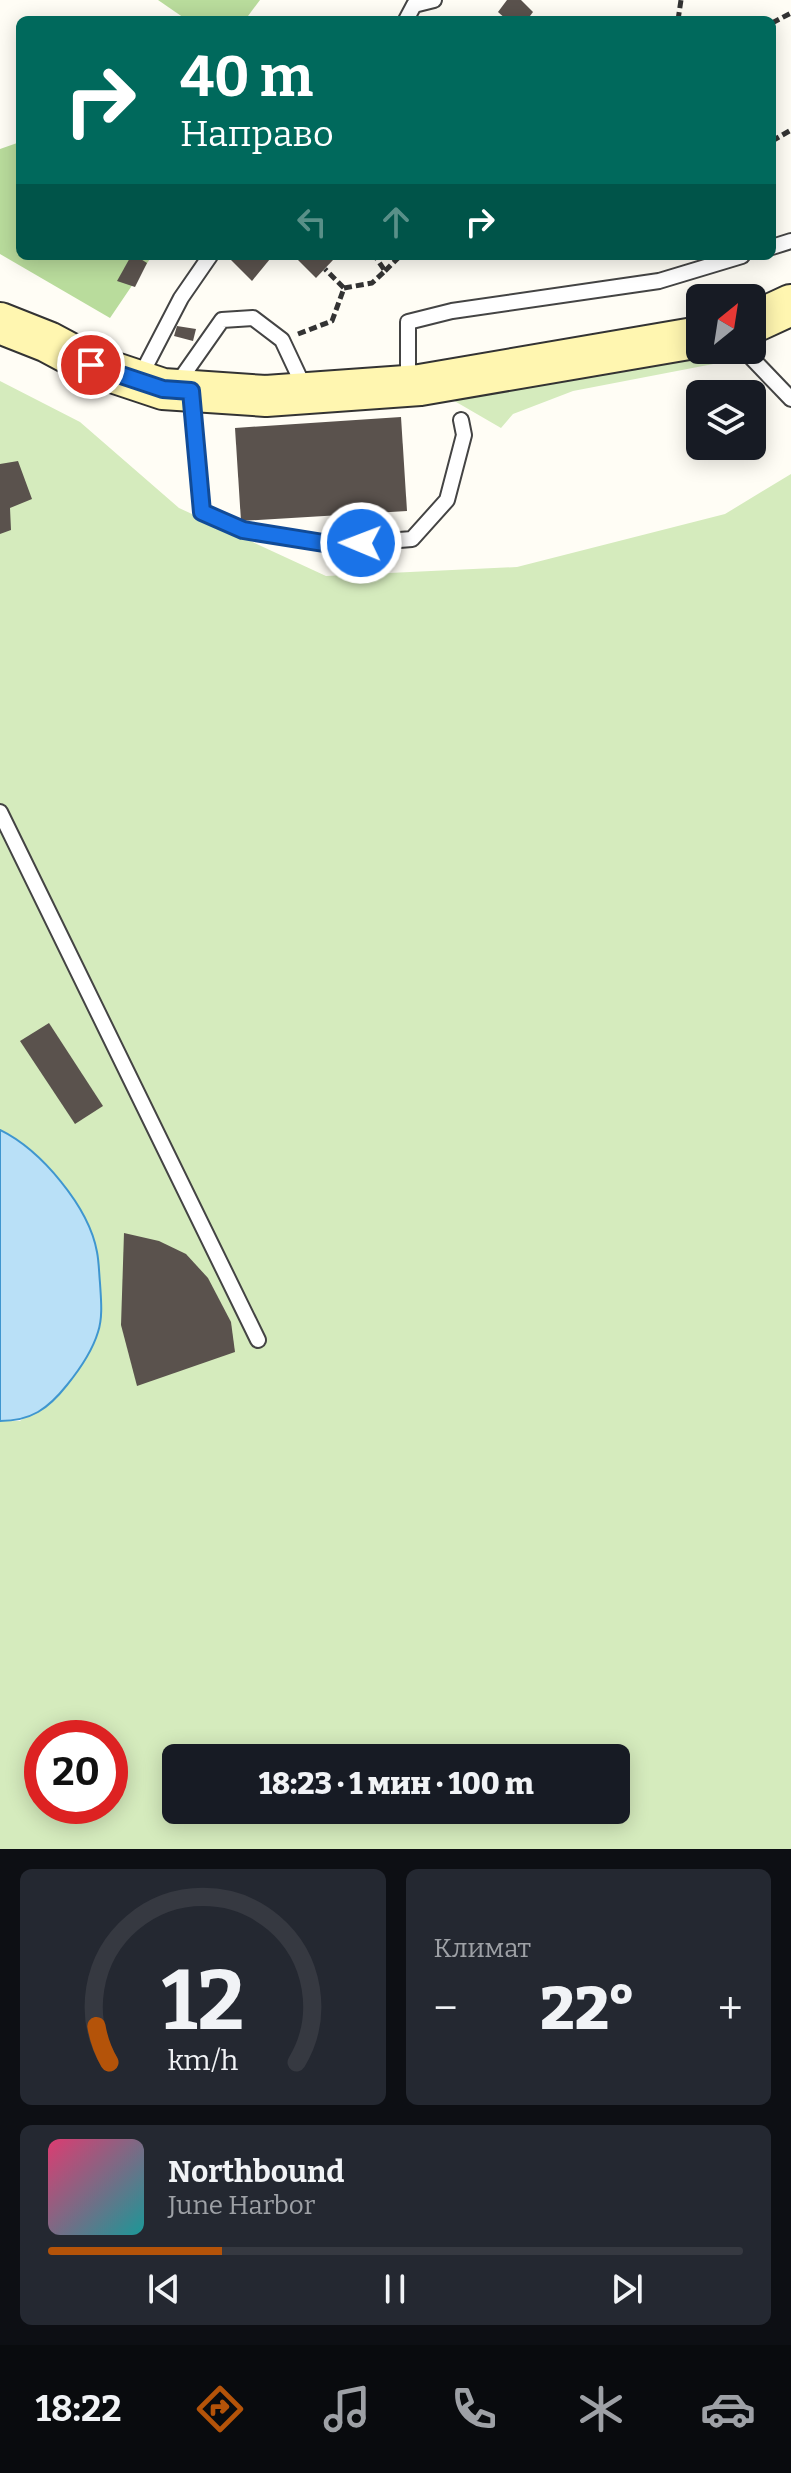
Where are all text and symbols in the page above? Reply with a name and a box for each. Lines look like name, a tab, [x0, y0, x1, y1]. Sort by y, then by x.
text: 40 m	[180, 44, 313, 111]
icon: right	[48, 48, 152, 152]
text: Направо	[180, 112, 334, 156]
icon: left	[290, 200, 334, 244]
icon: ahead	[374, 200, 418, 244]
icon: right	[458, 200, 502, 244]
north arrow	[686, 284, 766, 364]
map controls	[686, 284, 766, 460]
pin	[57, 331, 125, 399]
icon: arrive	[69, 343, 113, 387]
button: layers	[686, 380, 766, 460]
position arrow	[319, 501, 403, 585]
speed limit sign: 20	[24, 1720, 128, 1824]
text: 18:23 · 1 мин · 100 m	[259, 1766, 533, 1802]
text: Климат	[434, 1933, 531, 1964]
text: 12	[161, 1951, 244, 2051]
text: 22°	[540, 1973, 635, 2045]
text: −	[434, 1982, 458, 2035]
text: +	[718, 1982, 743, 2035]
text: km/h	[167, 2043, 238, 2078]
text: Northbound	[168, 2154, 344, 2190]
text: June Harbor	[168, 2190, 315, 2221]
icon: previous	[142, 2267, 186, 2311]
icon: pause	[373, 2267, 417, 2311]
icon: next	[605, 2267, 649, 2311]
icon: directions	[192, 2381, 248, 2437]
icon: music	[319, 2381, 375, 2437]
icon: phone	[446, 2381, 502, 2437]
icon: climate	[573, 2381, 629, 2437]
icon: car	[700, 2381, 756, 2437]
text: 18:22	[35, 2387, 122, 2431]

